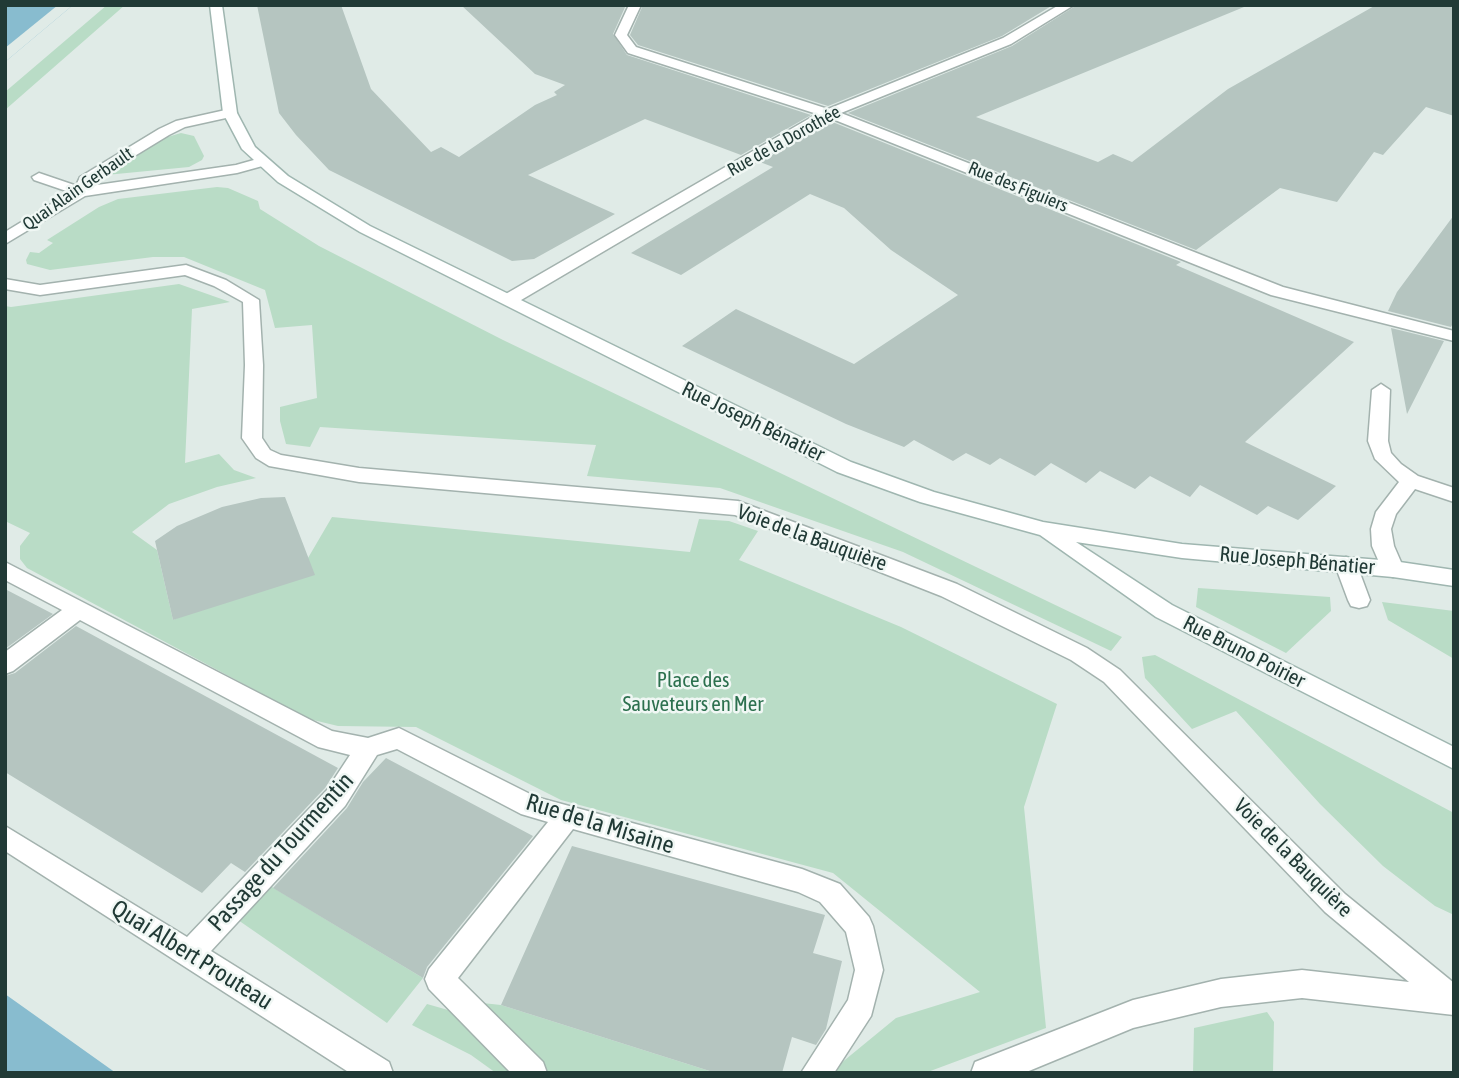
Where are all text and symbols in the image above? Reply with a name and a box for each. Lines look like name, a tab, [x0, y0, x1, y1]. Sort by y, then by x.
street label: Rue de la Dorothée	[724, 101, 844, 181]
street label: Quai Alain Gerbault	[19, 143, 137, 235]
street label: Rue des Figuiers	[965, 157, 1071, 217]
street label: Rue Joseph Bénatier	[678, 377, 828, 467]
street label: Voie de la Bauquière	[734, 499, 890, 577]
street label: Rue Joseph Bénatier	[1218, 542, 1376, 580]
street label: Rue Bruno Poirier	[1179, 610, 1309, 694]
park label: Place des Sauveteurs en Mer	[622, 667, 764, 717]
street label: Passage du Tourmentin	[202, 767, 360, 937]
street label: Rue de la Misaine	[522, 788, 678, 860]
street label: Voie de la Bauquière	[1228, 793, 1358, 923]
street label: Quai Albert Prouteau	[106, 894, 278, 1016]

